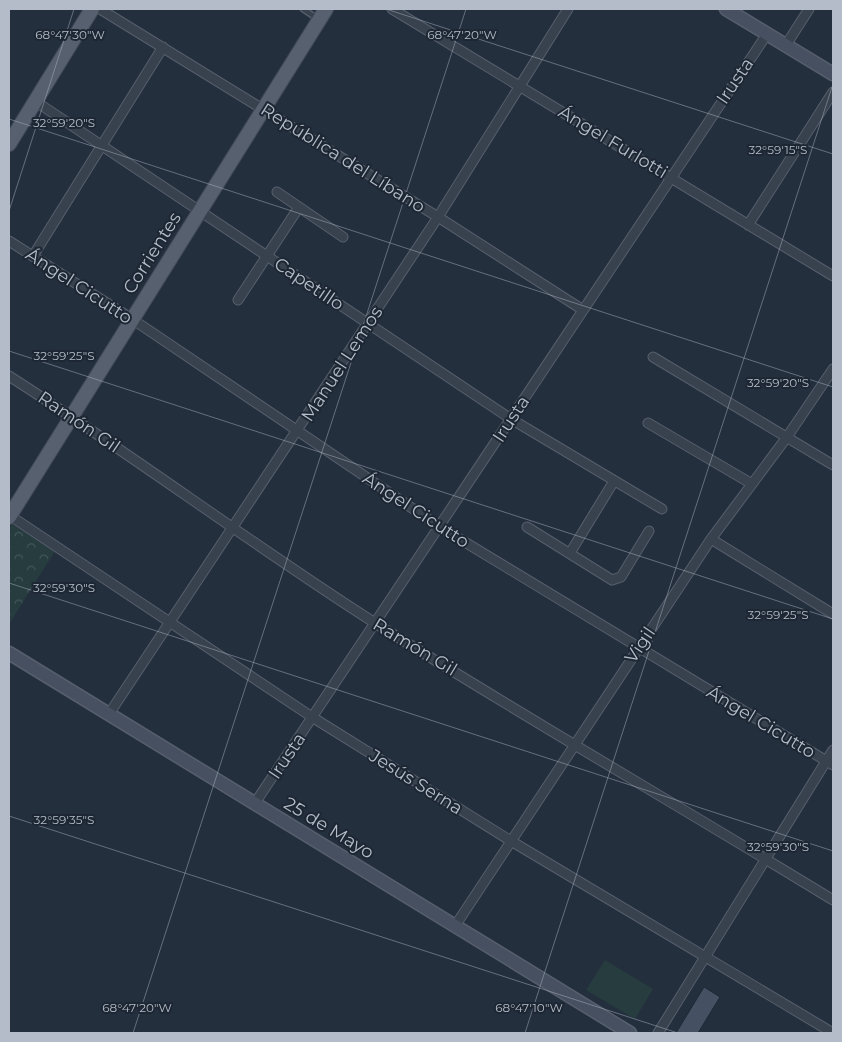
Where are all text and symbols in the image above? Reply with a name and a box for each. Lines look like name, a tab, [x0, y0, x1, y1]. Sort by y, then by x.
text: 68°47'30"W	[35, 27, 105, 42]
text: 68°47'20"W	[427, 27, 497, 42]
street label: Irusta	[712, 54, 758, 108]
street label: República del Líbano	[257, 98, 429, 218]
street label: Ángel Furlotti	[554, 101, 672, 183]
text: 32°59'20"S	[33, 115, 95, 130]
text: 32°59'15"S	[749, 142, 807, 157]
street label: Corrientes	[118, 208, 186, 298]
street label: Ángel Cicutto	[21, 243, 137, 329]
street label: Capetillo	[270, 253, 348, 315]
street label: Manuel Lemos	[297, 302, 388, 426]
text: 32°59'25"S	[33, 348, 95, 363]
text: 32°59'20"S	[747, 375, 809, 390]
street label: Ramón Gil	[34, 386, 124, 458]
street label: Irusta	[488, 392, 534, 446]
street label: Ángel Cicutto	[358, 467, 474, 553]
text: 32°59'30"S	[33, 580, 95, 595]
text: 32°59'25"S	[747, 607, 809, 622]
street label: Ramón Gil	[369, 613, 461, 681]
street label: Vigil	[620, 623, 660, 667]
street label: Ángel Cicutto	[703, 681, 819, 763]
street label: Irusta	[264, 729, 310, 783]
street label: Jesús Serna	[364, 744, 467, 819]
street label: 25 de Mayo	[280, 793, 378, 863]
text: 32°59'35"S	[34, 812, 94, 827]
text: 32°59'30"S	[747, 839, 809, 854]
text: 68°47'20"W	[102, 1000, 172, 1015]
text: 68°47'10"W	[495, 1000, 563, 1015]

